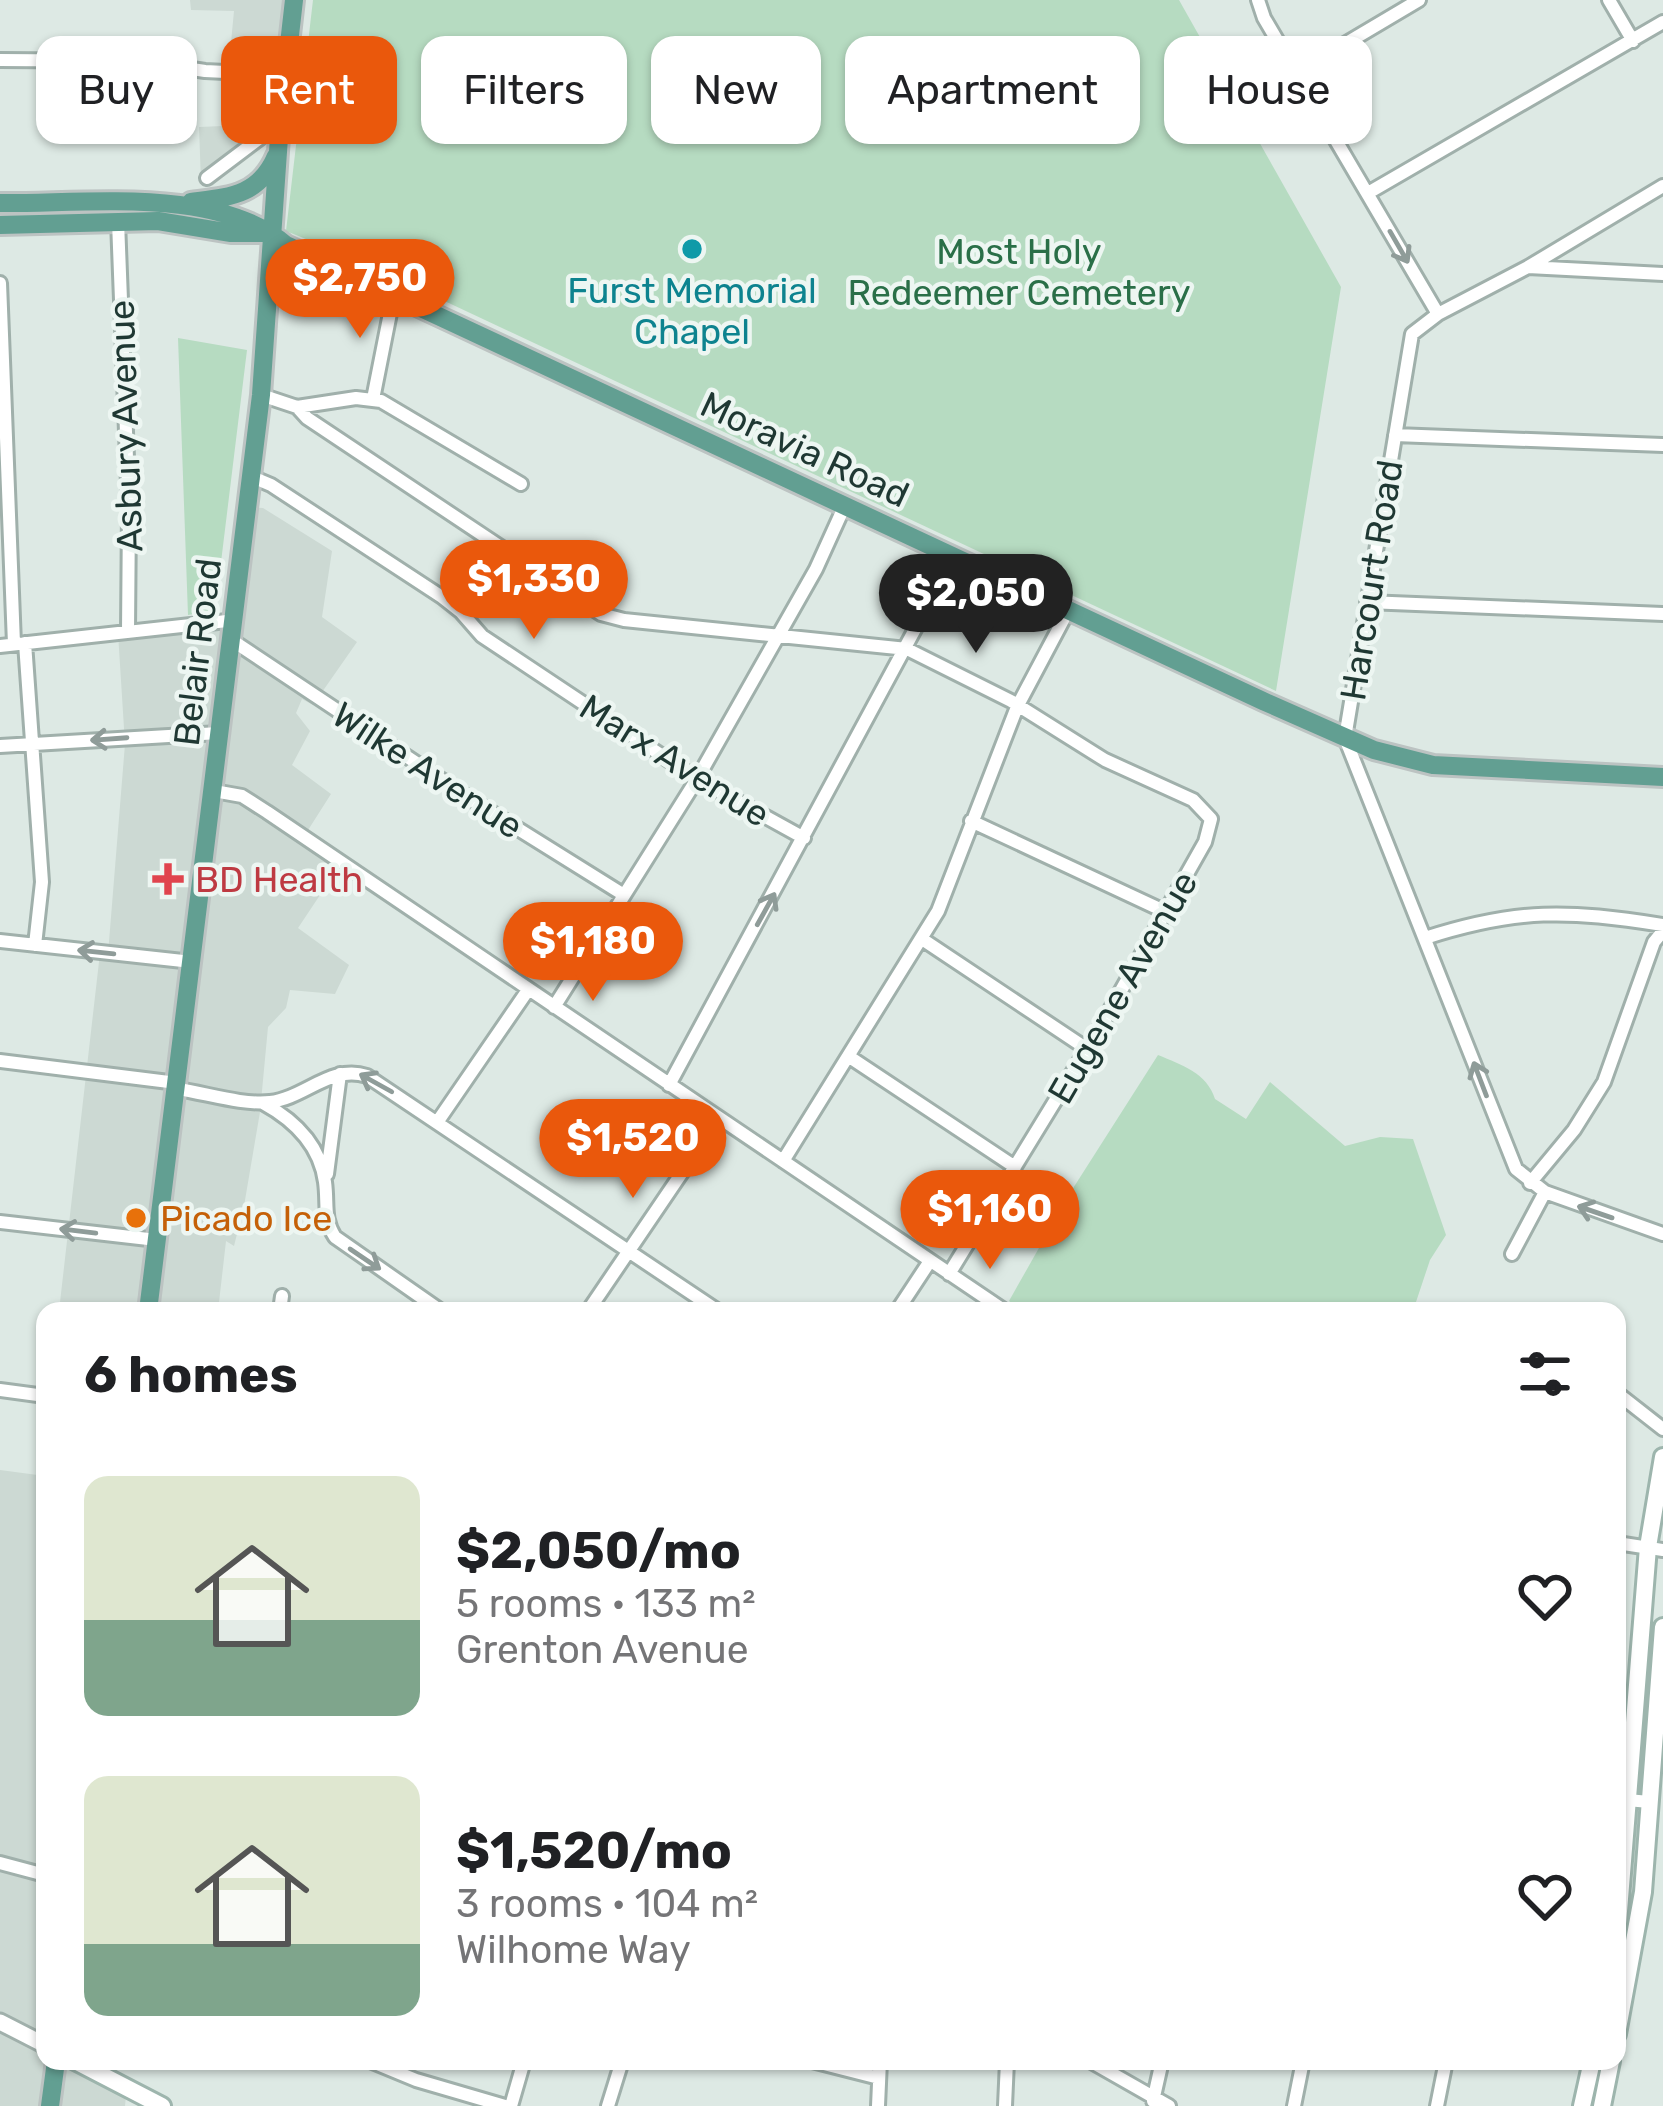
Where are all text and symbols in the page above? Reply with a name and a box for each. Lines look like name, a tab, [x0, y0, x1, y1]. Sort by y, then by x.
chip: Buy	[36, 36, 197, 144]
chip: Rent	[221, 36, 397, 144]
chip: Filters	[421, 36, 627, 144]
chip: New	[651, 36, 821, 144]
chip: Apartment	[845, 36, 1140, 144]
chip: House	[1164, 36, 1372, 144]
one-way arrow	[1388, 229, 1412, 264]
park label: Most Holy Redeemer Cemetery	[847, 230, 1191, 314]
marker: Furst Memorial Chapel	[679, 236, 705, 262]
pin: $2,750	[262, 239, 458, 341]
text: $2,750	[292, 255, 428, 301]
place label: Furst Memorial Chapel	[567, 269, 817, 353]
street label: Asbury Avenue	[100, 299, 151, 553]
street label: Moravia Road	[694, 382, 916, 516]
street label: Harcourt Road	[1331, 457, 1412, 703]
pin: $1,330	[436, 540, 632, 642]
pin: $2,050	[878, 554, 1074, 656]
street label: Belair Road	[165, 556, 230, 748]
text: $1,330	[467, 556, 601, 602]
text: $2,050	[906, 570, 1046, 616]
street label: Marx Avenue	[572, 685, 778, 836]
street label: Wilke Avenue	[325, 693, 531, 848]
one-way arrow	[90, 728, 129, 751]
place label: BD Health	[195, 858, 363, 901]
marker: BD Health	[152, 863, 184, 895]
street label: Eugene Avenue	[1039, 864, 1206, 1111]
one-way arrow	[755, 892, 778, 927]
pin: $1,180	[495, 902, 691, 1004]
text: $1,180	[530, 918, 656, 964]
one-way arrow	[77, 940, 116, 963]
one-way arrow	[1468, 1061, 1489, 1098]
one-way arrow	[359, 1071, 394, 1094]
pin: $1,520	[535, 1099, 731, 1201]
text: $1,520	[566, 1115, 700, 1161]
pin: $1,160	[892, 1170, 1088, 1272]
text: $1,160	[927, 1186, 1053, 1232]
place label: Picado Ice	[160, 1197, 332, 1240]
one-way arrow	[1577, 1199, 1615, 1221]
marker: Picado Ice	[123, 1205, 149, 1231]
one-way arrow	[60, 1219, 99, 1241]
one-way arrow	[348, 1246, 381, 1271]
icon: filters	[1512, 1341, 1578, 1407]
text: 6 homes	[84, 1344, 298, 1405]
text: $2,050/mo	[456, 1520, 741, 1581]
icon: home	[180, 1524, 324, 1668]
icon: heart	[1512, 1563, 1578, 1629]
text: 5 rooms · 133 m²	[456, 1581, 756, 1627]
text: Grenton Avenue	[456, 1627, 749, 1673]
text: $1,520/mo	[456, 1820, 732, 1881]
icon: home	[180, 1824, 324, 1968]
icon: heart	[1512, 1863, 1578, 1929]
text: 3 rooms · 104 m²	[456, 1881, 758, 1927]
text: Wilhome Way	[456, 1927, 691, 1973]

